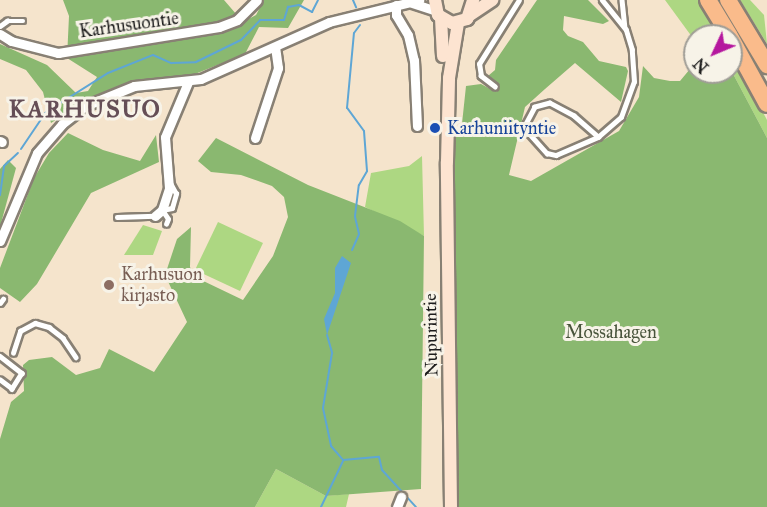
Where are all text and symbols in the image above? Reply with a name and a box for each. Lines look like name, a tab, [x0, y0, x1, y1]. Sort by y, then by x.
street label: Karhusuontie	[78, 7, 180, 43]
north arrow	[683, 24, 743, 84]
text: N	[690, 54, 713, 77]
district label: KARHUSUO	[9, 96, 161, 124]
place label: Karhuniityntie	[447, 117, 556, 139]
marker: Karhuniityntie	[428, 121, 442, 135]
place label: Karhusuon kirjasto	[121, 264, 203, 306]
marker: Karhusuon kirjasto	[102, 278, 116, 292]
street label: Nupurintie	[419, 293, 443, 377]
park label: Mossahagen	[565, 321, 657, 343]

